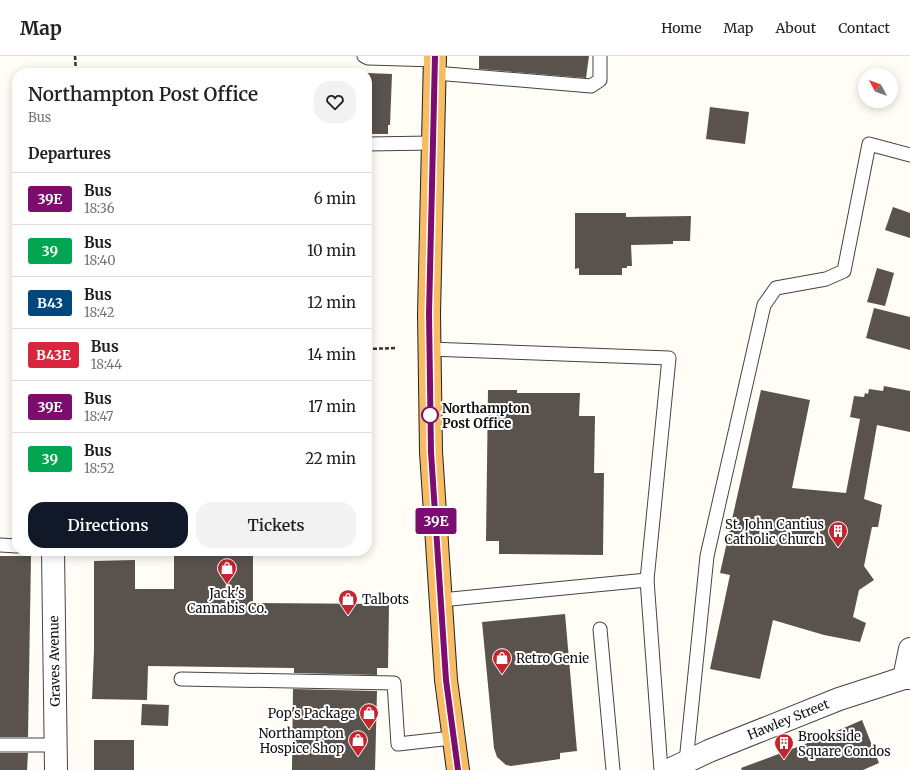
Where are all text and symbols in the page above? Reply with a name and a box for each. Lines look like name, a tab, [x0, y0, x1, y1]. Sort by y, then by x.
text: Map	[20, 16, 62, 40]
text: Home	[661, 19, 702, 37]
text: Map	[724, 19, 753, 37]
text: About	[775, 19, 816, 37]
text: Contact	[838, 19, 890, 37]
north arrow	[858, 68, 898, 108]
map controls	[858, 68, 898, 108]
button: heart	[314, 81, 356, 123]
text: Northampton Post Office	[28, 82, 258, 106]
text: Bus	[28, 109, 51, 126]
text: Departures	[28, 144, 111, 163]
text: Bus	[84, 181, 112, 200]
text: 6 min	[314, 189, 356, 208]
text: 39E	[37, 190, 63, 208]
text: 18:36	[84, 200, 115, 217]
text: Bus	[84, 233, 112, 252]
text: 10 min	[307, 241, 356, 260]
text: 39	[42, 242, 58, 260]
text: 18:40	[84, 252, 116, 269]
text: Bus	[84, 285, 112, 304]
text: 12 min	[307, 293, 356, 312]
text: B43	[37, 294, 63, 312]
text: 18:42	[84, 304, 114, 321]
text: Bus	[91, 337, 119, 356]
text: 14 min	[308, 345, 356, 364]
text: B43E	[36, 346, 71, 364]
text: 18:44	[91, 356, 122, 373]
text: Bus	[84, 389, 112, 408]
text: 17 min	[308, 397, 356, 416]
text: 39E	[37, 398, 63, 416]
place label: Northampton Post Office	[442, 400, 530, 432]
marker: Northampton Post Office	[421, 406, 439, 424]
text: 18:47	[84, 408, 113, 425]
text: Bus	[84, 441, 112, 460]
text: 22 min	[305, 449, 356, 468]
text: 39	[42, 450, 58, 468]
text: 18:52	[84, 460, 114, 477]
button: Directions	[28, 502, 188, 548]
button: Tickets	[196, 502, 356, 548]
line badge: 39E	[413, 508, 459, 534]
text: 39E	[423, 512, 449, 530]
place label: St. John Cantius Catholic Church	[724, 516, 824, 548]
building icon: St. John Cantius Catholic Church	[827, 520, 849, 548]
shop icon: Jack's Cannabis Co.	[216, 557, 238, 585]
place label: Jack's Cannabis Co.	[187, 585, 267, 617]
shop icon: Talbots	[337, 588, 359, 616]
place label: Talbots	[362, 591, 409, 608]
street label: Graves Avenue	[45, 615, 64, 707]
shop icon: Retro Genie	[491, 647, 513, 675]
place label: Retro Genie	[516, 650, 589, 667]
street label: Hawley Street	[745, 695, 832, 744]
shop icon: Pop's Package	[358, 702, 380, 730]
place label: Pop's Package	[268, 705, 355, 722]
place label: Northampton Hospice Shop	[258, 725, 344, 757]
place label: Brookside Square Condos	[798, 728, 891, 760]
shop icon: Northampton Hospice Shop	[347, 729, 369, 757]
building icon: Brookside Square Condos	[773, 732, 795, 760]

